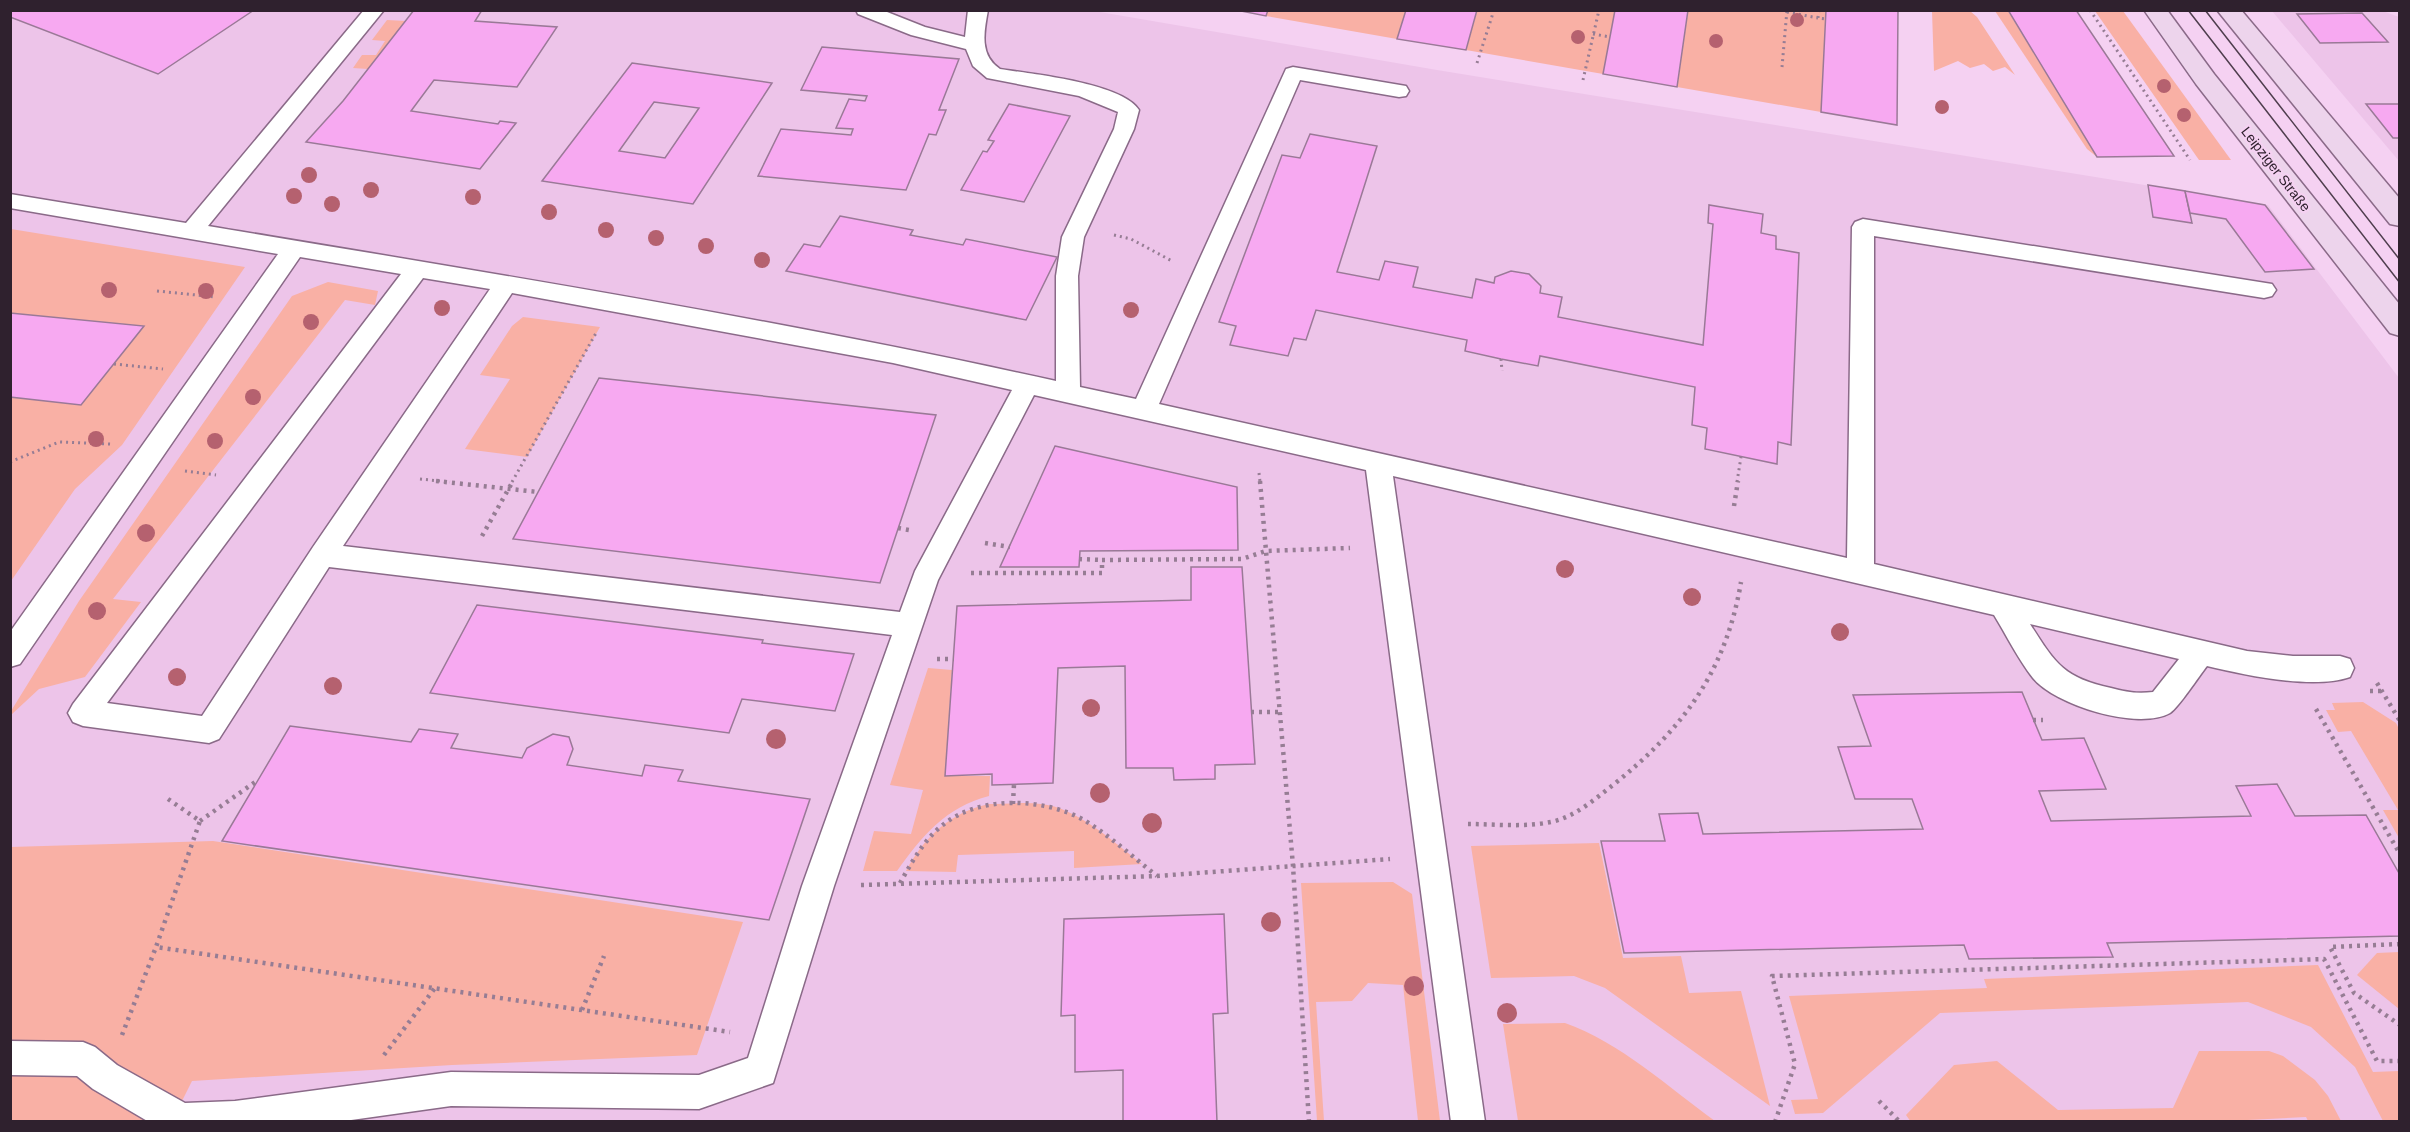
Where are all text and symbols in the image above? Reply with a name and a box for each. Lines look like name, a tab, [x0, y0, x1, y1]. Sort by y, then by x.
street label: Leipziger Straße	[2238, 124, 2314, 215]

